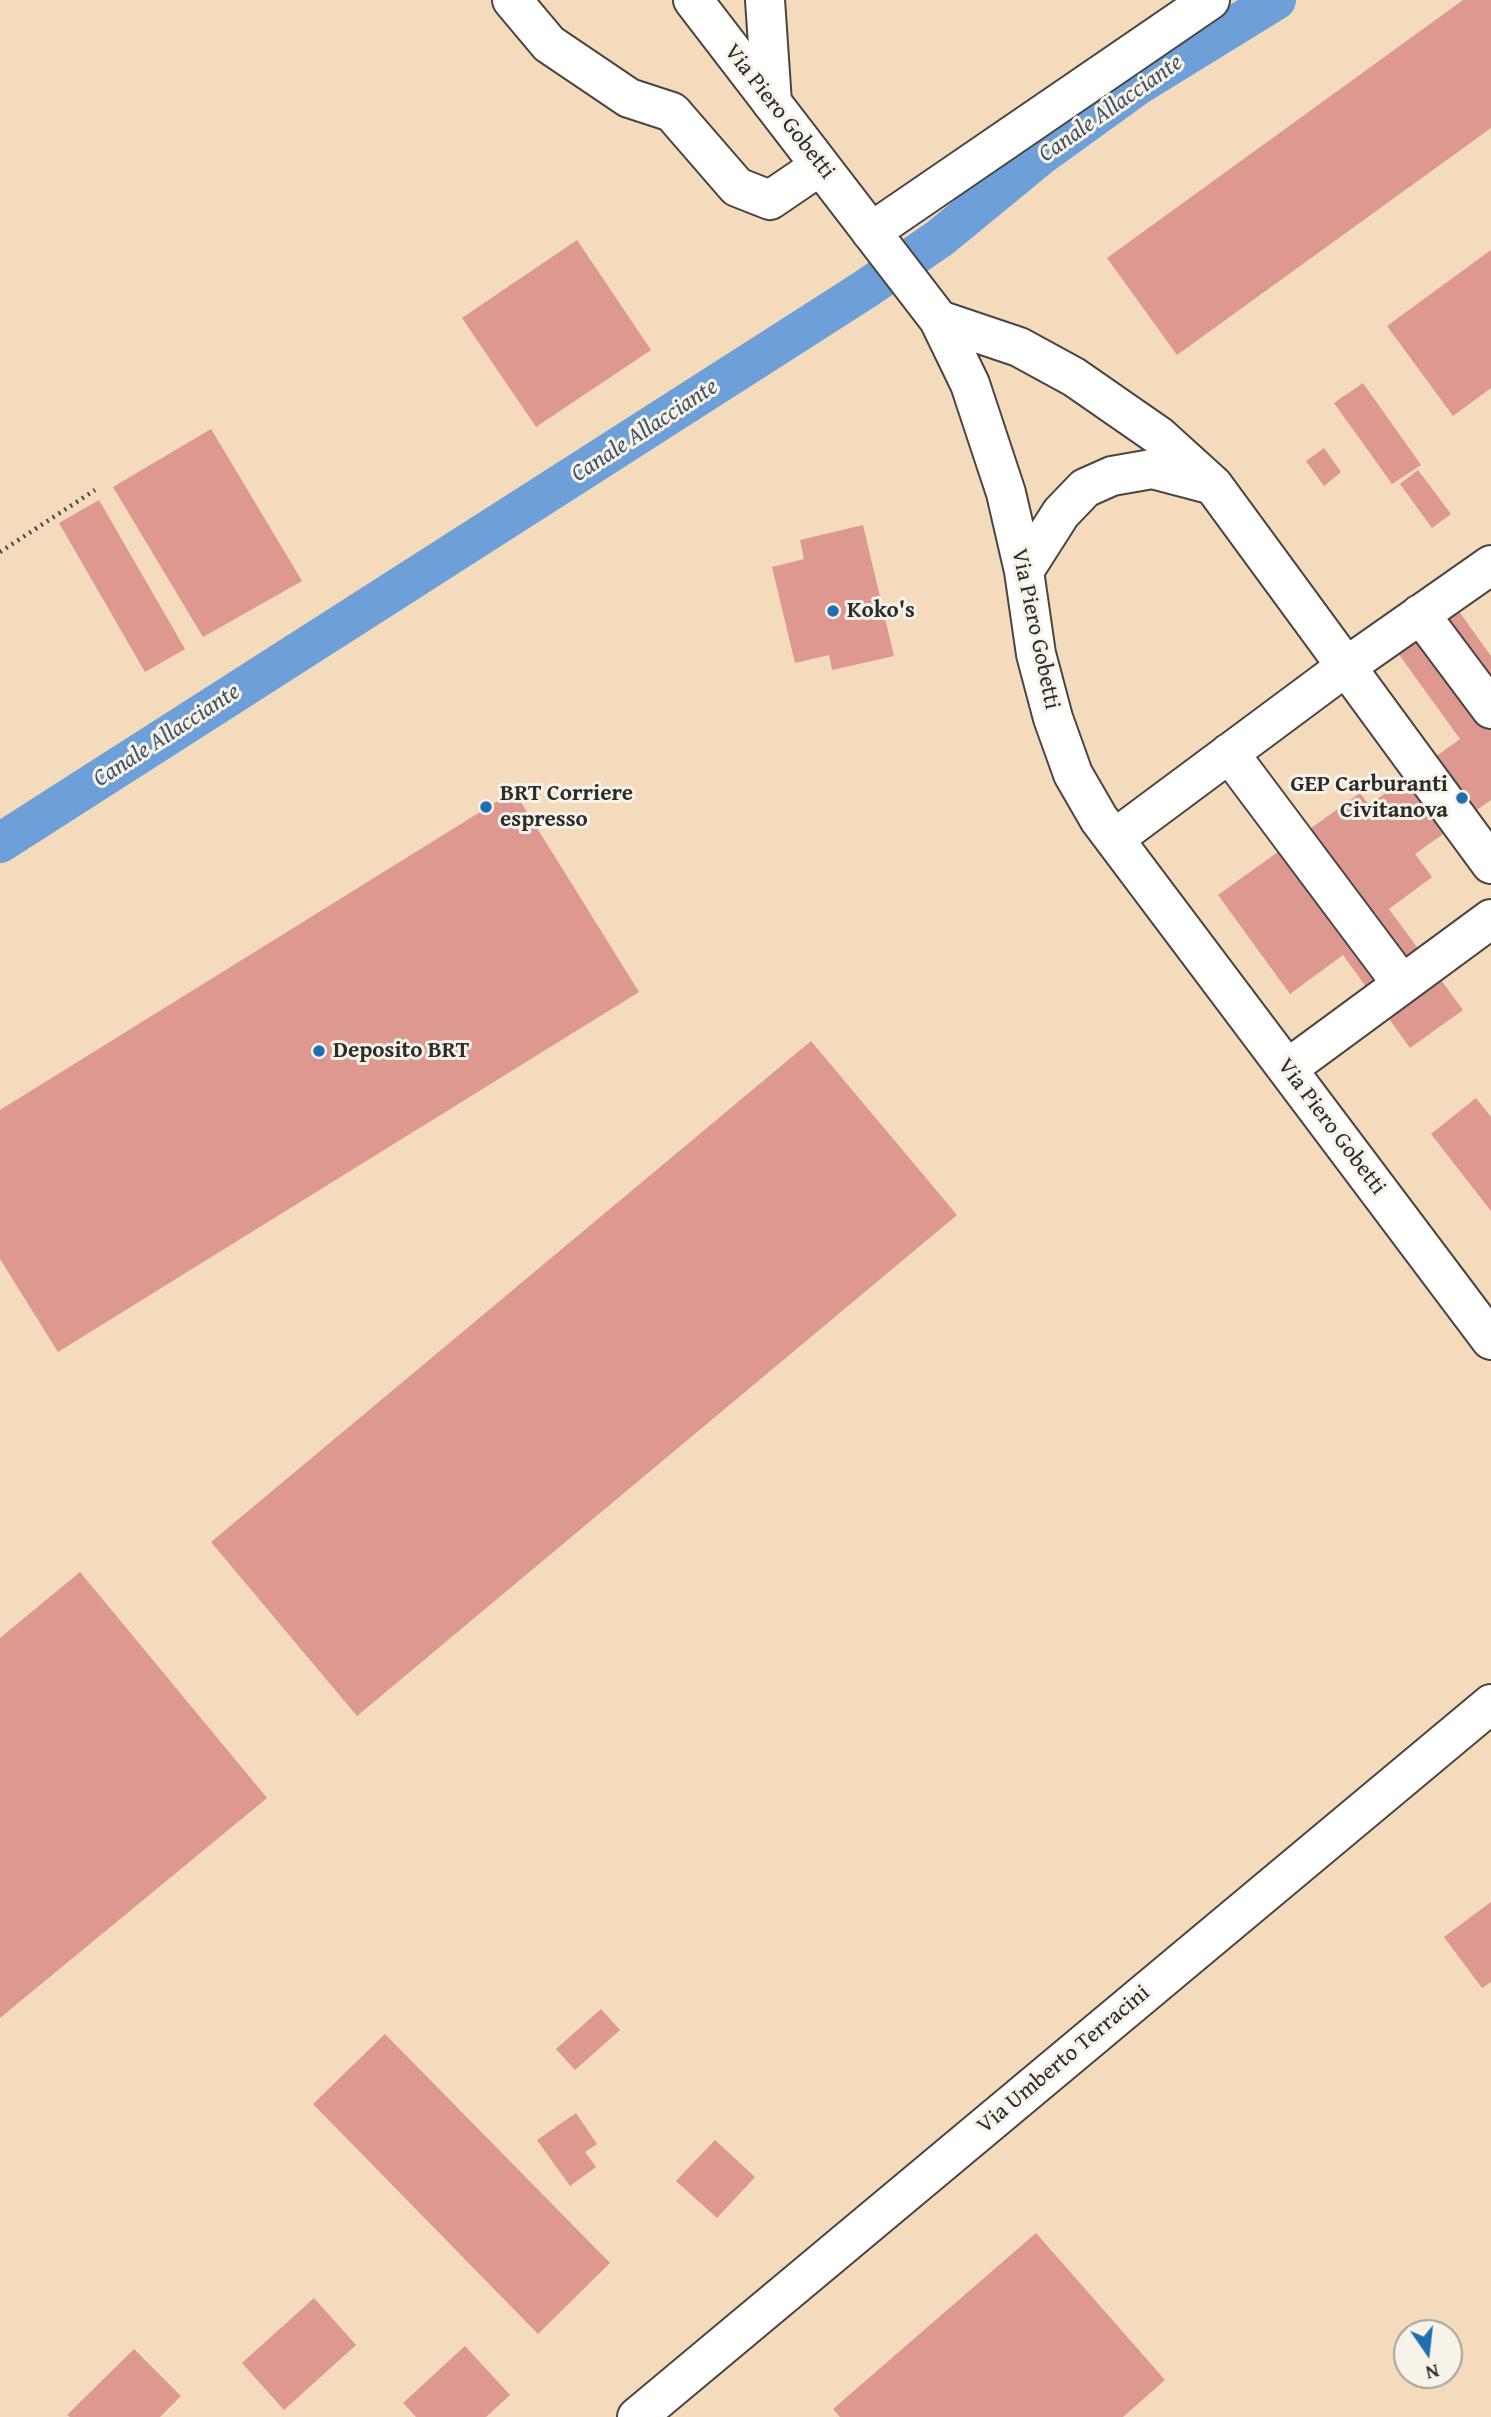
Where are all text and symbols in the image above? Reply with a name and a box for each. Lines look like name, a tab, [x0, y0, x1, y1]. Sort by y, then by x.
street label: Via Piero Gobetti	[718, 39, 840, 185]
water label: Canale Allacciante	[1034, 49, 1188, 169]
water label: Canale Allacciante	[566, 373, 724, 489]
street label: Via Piero Gobetti	[1004, 546, 1066, 712]
place label: Koko's	[847, 597, 915, 625]
marker: Koko's	[825, 603, 841, 619]
water label: Canale Allacciante	[88, 678, 246, 794]
place label: GEP Carburanti Civitanova	[1291, 771, 1448, 825]
place label: BRT Corriere espresso	[500, 780, 633, 834]
marker: GEP Carburanti Civitanova	[1454, 790, 1470, 806]
marker: BRT Corriere espresso	[478, 799, 494, 815]
place label: Deposito BRT	[333, 1037, 469, 1065]
marker: Deposito BRT	[311, 1043, 327, 1059]
street label: Via Piero Gobetti	[1271, 1053, 1391, 1201]
street label: Via Umberto Terracini	[972, 1980, 1156, 2140]
north arrow	[1393, 2319, 1463, 2389]
text: N	[1423, 2357, 1442, 2388]

